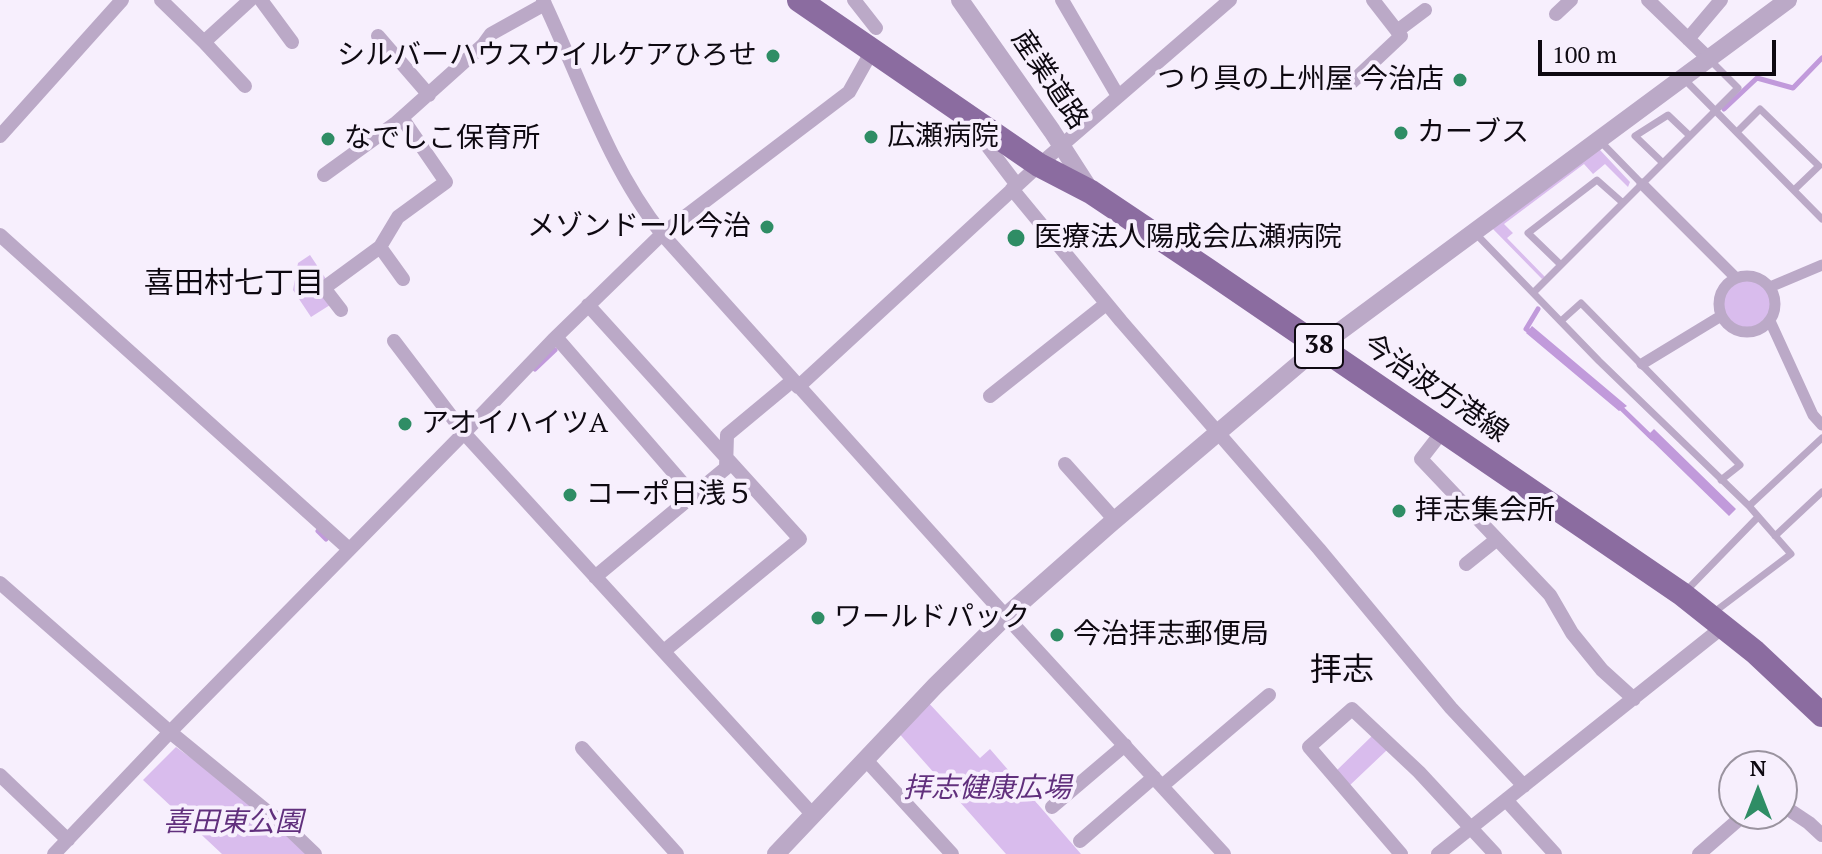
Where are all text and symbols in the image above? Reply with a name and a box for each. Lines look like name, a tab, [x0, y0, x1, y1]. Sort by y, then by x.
street label: 産業道路	[1004, 24, 1094, 136]
scale bar	[1542, 24, 1780, 74]
text: 100 m	[1552, 38, 1617, 70]
place label: シルバーハウスウイルケアひろせ	[337, 39, 757, 73]
marker: シルバーハウスウイルケアひろせ	[764, 47, 782, 65]
place label: つり具の上州屋 今治店	[1157, 63, 1444, 97]
marker: つり具の上州屋 今治店	[1451, 71, 1469, 89]
place label: カーブス	[1417, 116, 1529, 150]
place label: 広瀬病院	[887, 120, 999, 154]
place label: なでしこ保育所	[344, 122, 540, 156]
marker: カーブス	[1392, 124, 1410, 142]
marker: 広瀬病院	[862, 128, 880, 146]
marker: なでしこ保育所	[319, 130, 337, 148]
place label: メゾンドール今治	[527, 210, 751, 244]
marker: メゾンドール今治	[758, 218, 776, 236]
place label: 医療法人陽成会広瀬病院	[1034, 221, 1342, 255]
marker: 医療法人陽成会広瀬病院	[1005, 227, 1027, 249]
district label: 喜田村七丁目	[144, 266, 324, 302]
road number: 38	[1295, 324, 1343, 368]
street label: 今治波方港線	[1356, 328, 1514, 450]
place label: アオイハイツA	[421, 407, 608, 441]
marker: アオイハイツA	[396, 415, 414, 433]
place label: コーポ日浅５	[586, 478, 754, 512]
marker: コーポ日浅５	[561, 486, 579, 504]
place label: 拝志集会所	[1415, 494, 1555, 528]
marker: 拝志集会所	[1390, 502, 1408, 520]
place label: ワールドパック	[834, 601, 1030, 635]
marker: ワールドパック	[809, 609, 827, 627]
place label: 今治拝志郵便局	[1073, 618, 1269, 652]
marker: 今治拝志郵便局	[1048, 626, 1066, 644]
district label: 拝志	[1310, 652, 1374, 690]
north arrow	[1718, 750, 1798, 830]
text: N	[1750, 753, 1766, 782]
park label: 拝志健康広場	[903, 772, 1071, 806]
park label: 喜田東公園	[163, 806, 303, 840]

